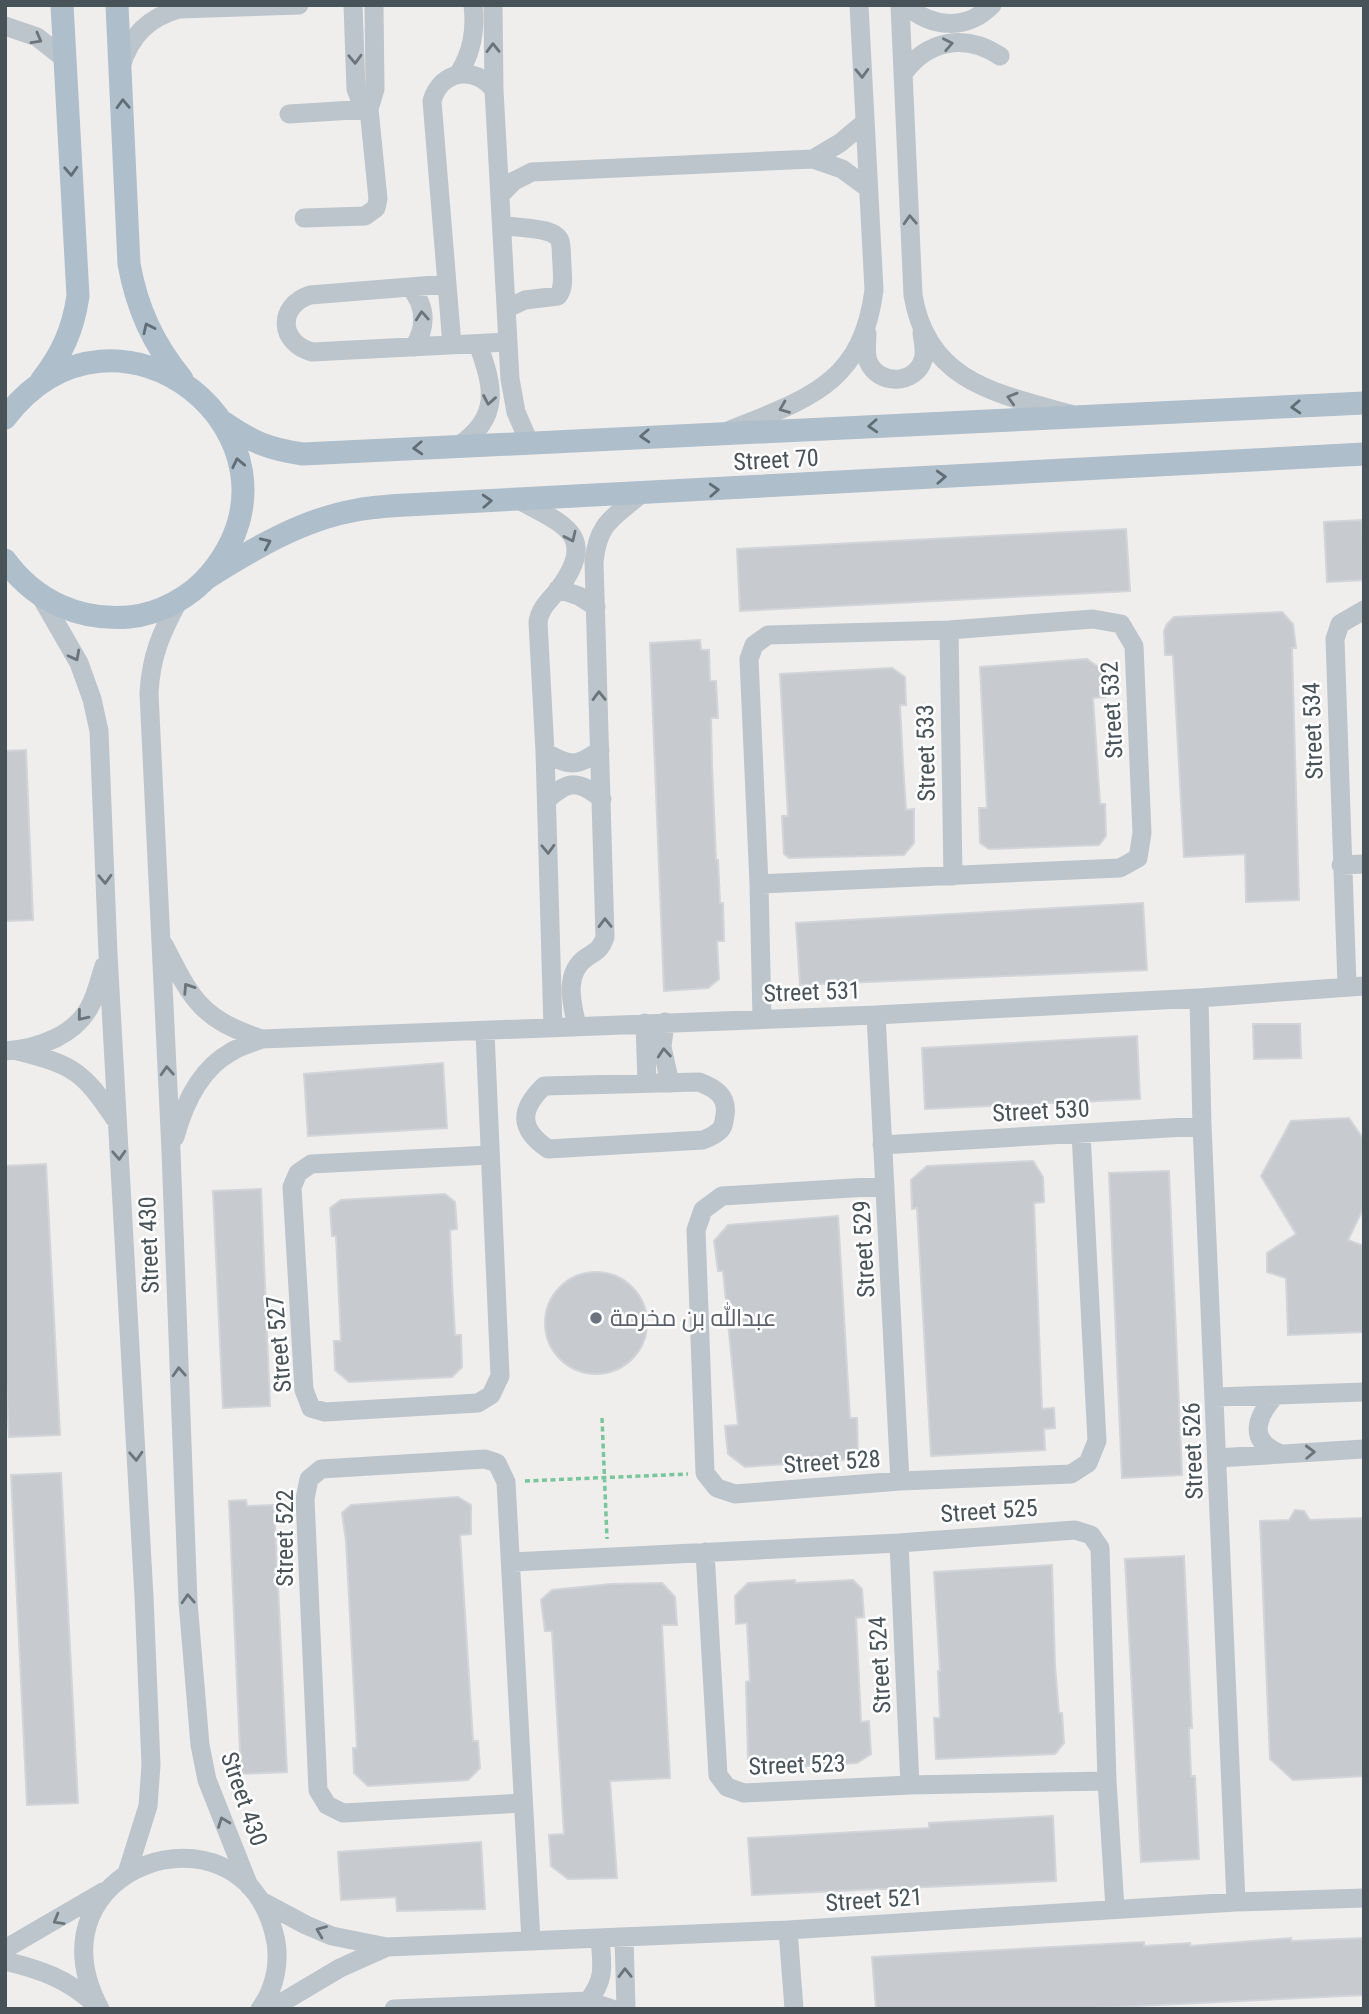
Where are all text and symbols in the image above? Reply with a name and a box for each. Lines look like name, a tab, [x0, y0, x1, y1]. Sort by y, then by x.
one-way arrow	[30, 31, 43, 44]
one-way arrow	[942, 37, 953, 52]
one-way arrow	[485, 42, 501, 53]
one-way arrow	[347, 55, 363, 65]
one-way arrow	[855, 68, 870, 79]
one-way arrow	[115, 98, 130, 109]
one-way arrow	[64, 166, 79, 177]
one-way arrow	[903, 214, 918, 225]
one-way arrow	[415, 311, 430, 322]
one-way arrow	[142, 323, 156, 335]
one-way arrow	[1006, 391, 1018, 406]
one-way arrow	[482, 394, 497, 406]
one-way arrow	[1290, 399, 1301, 414]
one-way arrow	[779, 400, 791, 414]
one-way arrow	[867, 418, 878, 433]
one-way arrow	[639, 429, 650, 444]
one-way arrow	[412, 441, 423, 456]
street label: Street 70	[733, 444, 819, 476]
one-way arrow	[232, 457, 247, 469]
one-way arrow	[936, 470, 947, 485]
one-way arrow	[709, 482, 720, 497]
one-way arrow	[482, 493, 493, 508]
one-way arrow	[563, 530, 577, 542]
one-way arrow	[259, 537, 271, 551]
one-way arrow	[67, 649, 80, 661]
street label: Street 532	[1095, 661, 1129, 759]
street label: Street 534	[1297, 682, 1329, 780]
one-way arrow	[591, 690, 606, 701]
street label: Street 533	[911, 704, 941, 802]
one-way arrow	[541, 844, 556, 855]
one-way arrow	[98, 874, 113, 885]
one-way arrow	[597, 918, 612, 929]
street label: Street 531	[763, 976, 861, 1008]
one-way arrow	[183, 983, 196, 996]
one-way arrow	[77, 1009, 90, 1021]
one-way arrow	[657, 1047, 672, 1058]
one-way arrow	[159, 1065, 174, 1076]
street label: Street 530	[992, 1094, 1090, 1128]
one-way arrow	[111, 1150, 126, 1161]
street label: Street 430	[133, 1196, 165, 1294]
street label: Street 529	[847, 1200, 881, 1298]
street label: Street 527	[261, 1294, 297, 1394]
place label: عبدالله بن مخرمة	[610, 1302, 776, 1332]
marker: عبدالله بن مخرمة	[588, 1310, 604, 1326]
one-way arrow	[171, 1366, 186, 1377]
street label: Street 526	[1177, 1402, 1209, 1500]
one-way arrow	[1305, 1444, 1316, 1459]
street label: Street 528	[782, 1445, 882, 1479]
one-way arrow	[128, 1451, 143, 1462]
street label: Street 522	[271, 1489, 299, 1587]
street label: Street 525	[939, 1494, 1039, 1528]
one-way arrow	[180, 1593, 195, 1604]
street label: Street 524	[863, 1616, 897, 1714]
street label: Street 430	[215, 1748, 273, 1850]
street label: Street 523	[748, 1749, 846, 1781]
one-way arrow	[218, 1817, 232, 1829]
street label: Street 521	[824, 1883, 924, 1917]
one-way arrow	[53, 1912, 66, 1925]
one-way arrow	[316, 1926, 328, 1940]
one-way arrow	[617, 1967, 633, 1978]

